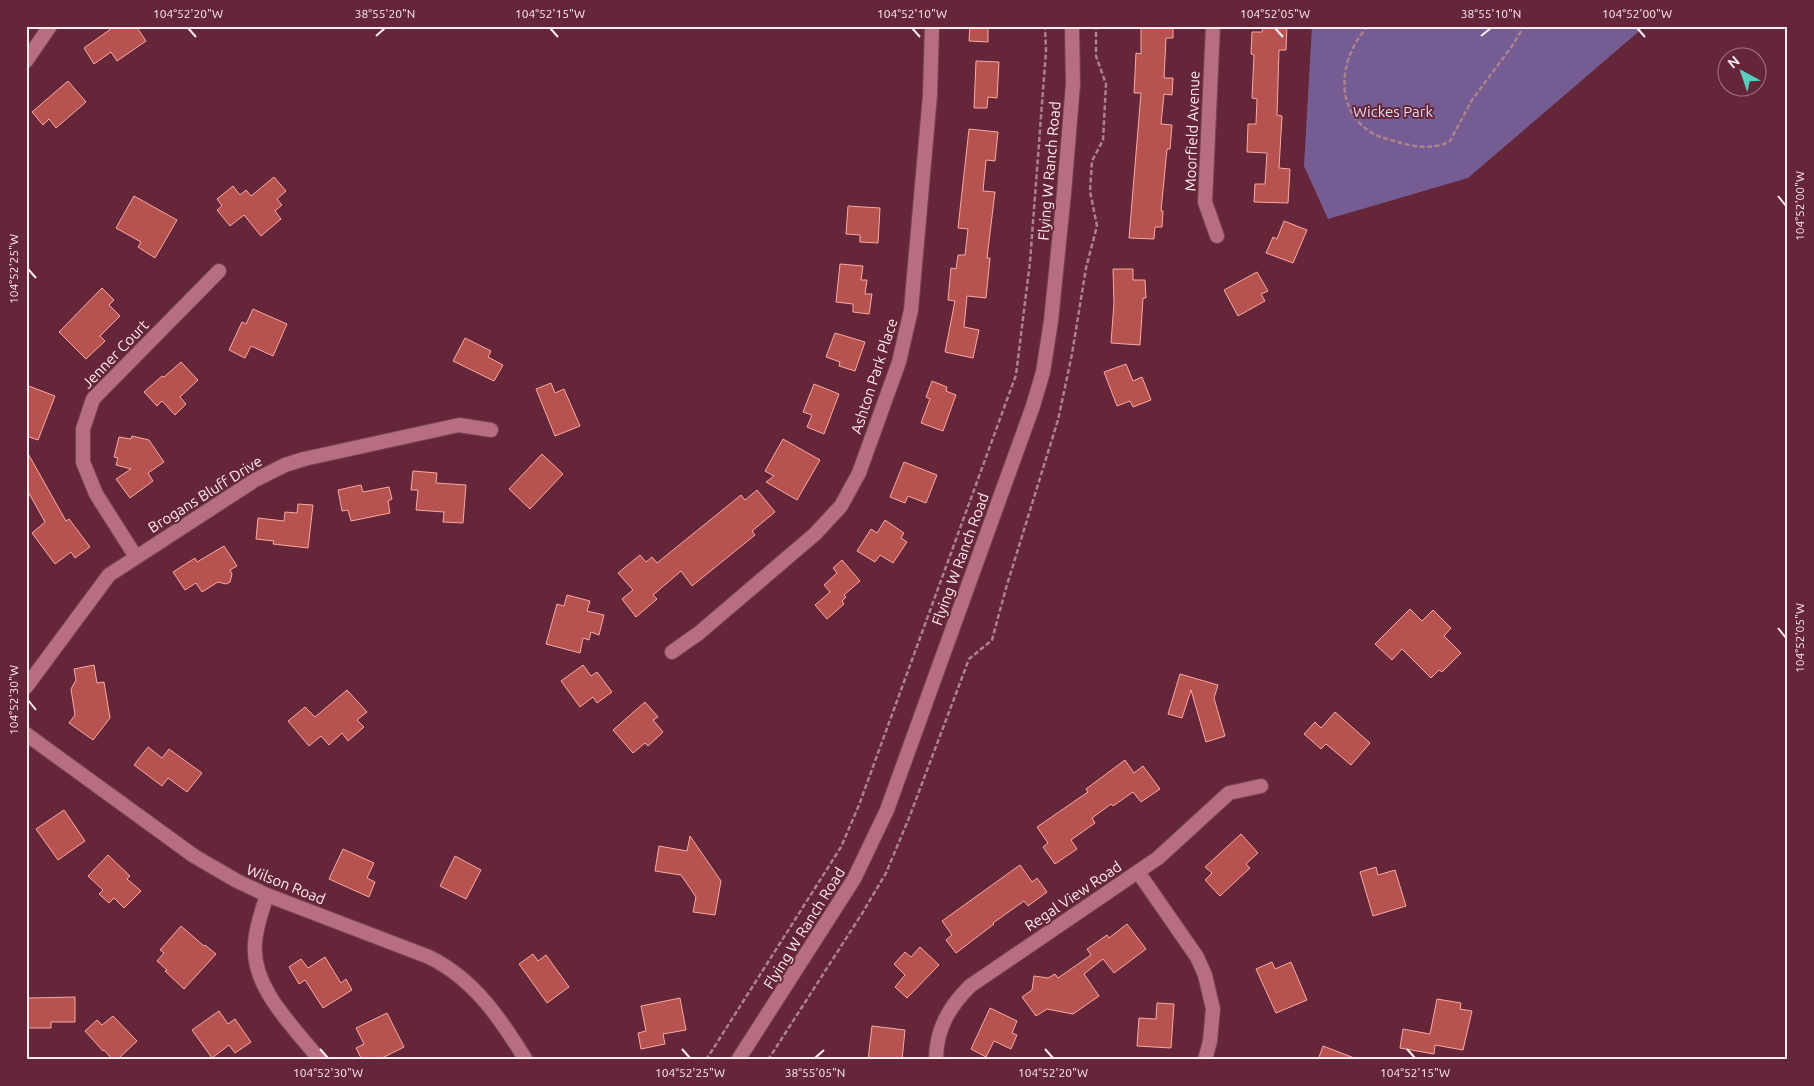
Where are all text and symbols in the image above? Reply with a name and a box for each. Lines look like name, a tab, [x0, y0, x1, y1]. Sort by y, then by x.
text: 104°52'20"W	[153, 7, 223, 20]
text: 38°55'20"N	[355, 7, 415, 20]
text: 104°52'15"W	[515, 7, 585, 20]
text: 104°52'10"W	[877, 7, 947, 20]
text: 104°52'05"W	[1240, 7, 1310, 20]
text: 38°55'10"N	[1461, 7, 1521, 20]
text: 104°52'00"W	[1602, 7, 1672, 20]
north arrow	[1716, 48, 1766, 98]
text: N	[1724, 53, 1743, 72]
street label: Moorfield Avenue	[1181, 70, 1203, 192]
street label: Flying W Ranch Road	[1034, 101, 1064, 241]
park label: Wickes Park	[1353, 103, 1433, 120]
text: 104°52'00"W	[1793, 171, 1806, 241]
text: 104°52'25"W	[7, 234, 20, 304]
street label: Jenner Court	[78, 316, 152, 392]
street label: Ashton Park Place	[847, 316, 901, 436]
street label: Brogans Bluff Drive	[145, 452, 265, 536]
street label: Flying W Ranch Road	[928, 490, 992, 628]
text: 104°52'05"W	[1793, 603, 1806, 673]
text: 104°52'30"W	[7, 665, 20, 735]
street label: Regal View Road	[1021, 857, 1125, 935]
street label: Wilson Road	[244, 860, 328, 908]
street label: Flying W Ranch Road	[760, 864, 848, 992]
text: 104°52'30"W	[293, 1066, 363, 1079]
text: 104°52'25"W	[655, 1066, 725, 1079]
text: 38°55'05"N	[785, 1066, 845, 1079]
text: 104°52'20"W	[1018, 1066, 1088, 1079]
text: 104°52'15"W	[1380, 1066, 1450, 1079]

